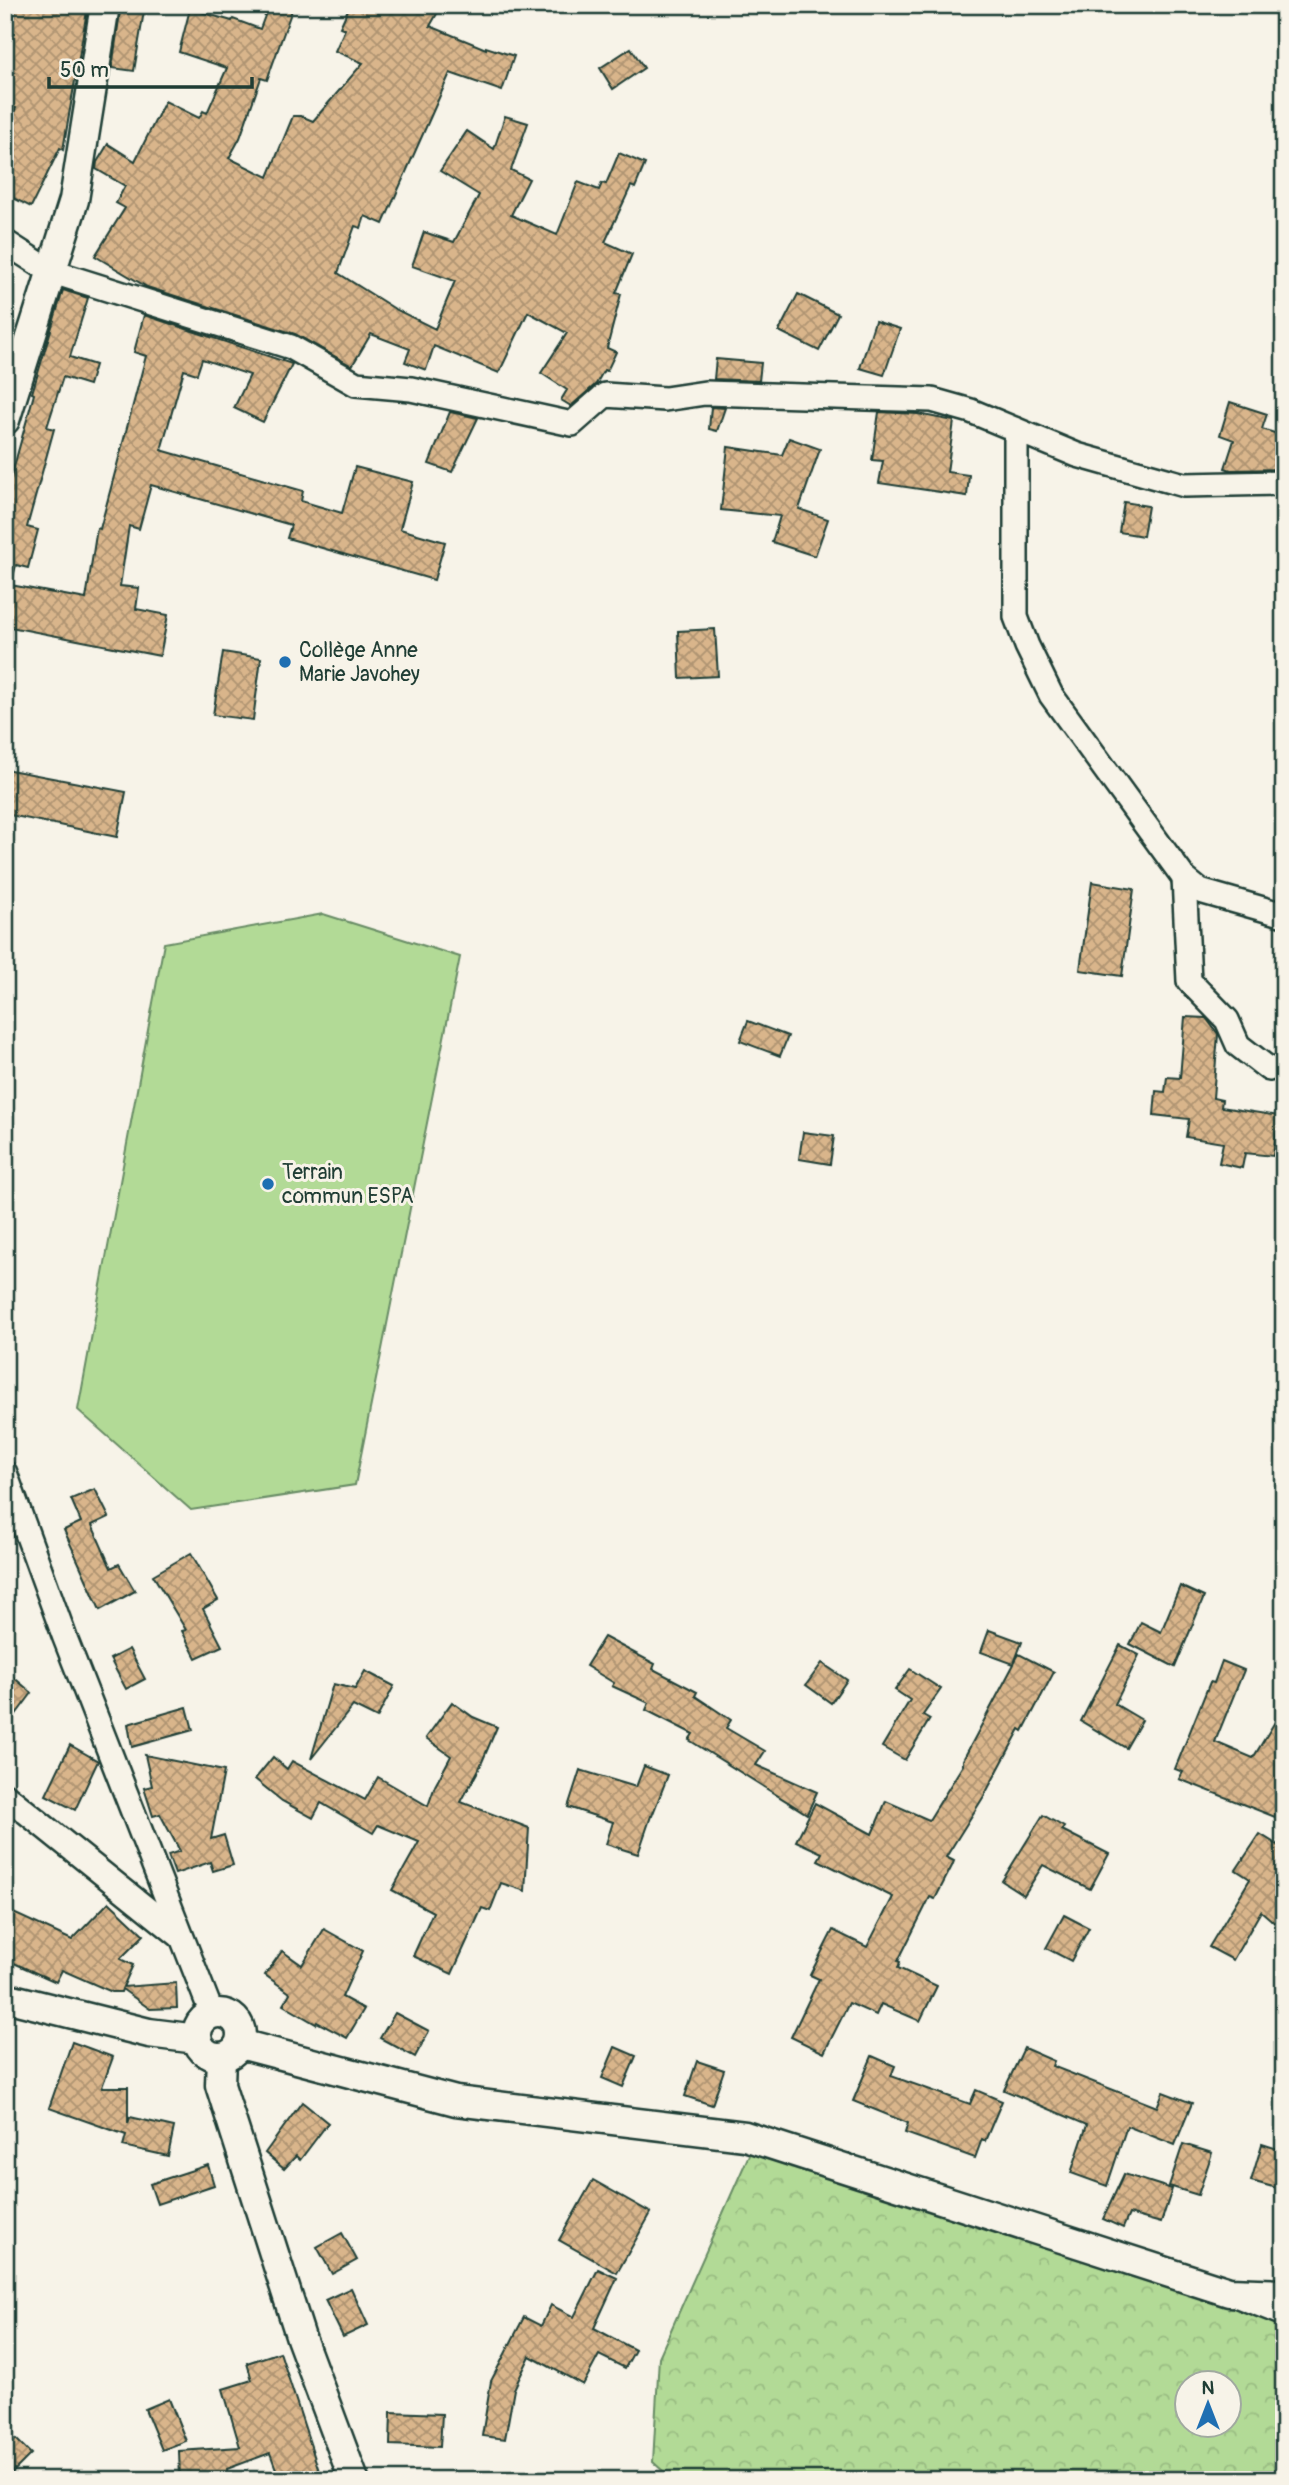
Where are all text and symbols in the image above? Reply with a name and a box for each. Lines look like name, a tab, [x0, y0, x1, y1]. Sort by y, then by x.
scale bar	[49, 46, 252, 90]
text: 50 m	[60, 57, 109, 84]
place label: Collège Anne Marie Javohey	[299, 637, 420, 688]
marker: Collège Anne Marie Javohey	[277, 654, 293, 670]
place label: Terrain commun ESPA	[282, 1159, 414, 1210]
marker: Terrain commun ESPA	[260, 1176, 276, 1192]
north arrow	[1174, 2370, 1244, 2440]
text: N	[1202, 2376, 1215, 2400]

